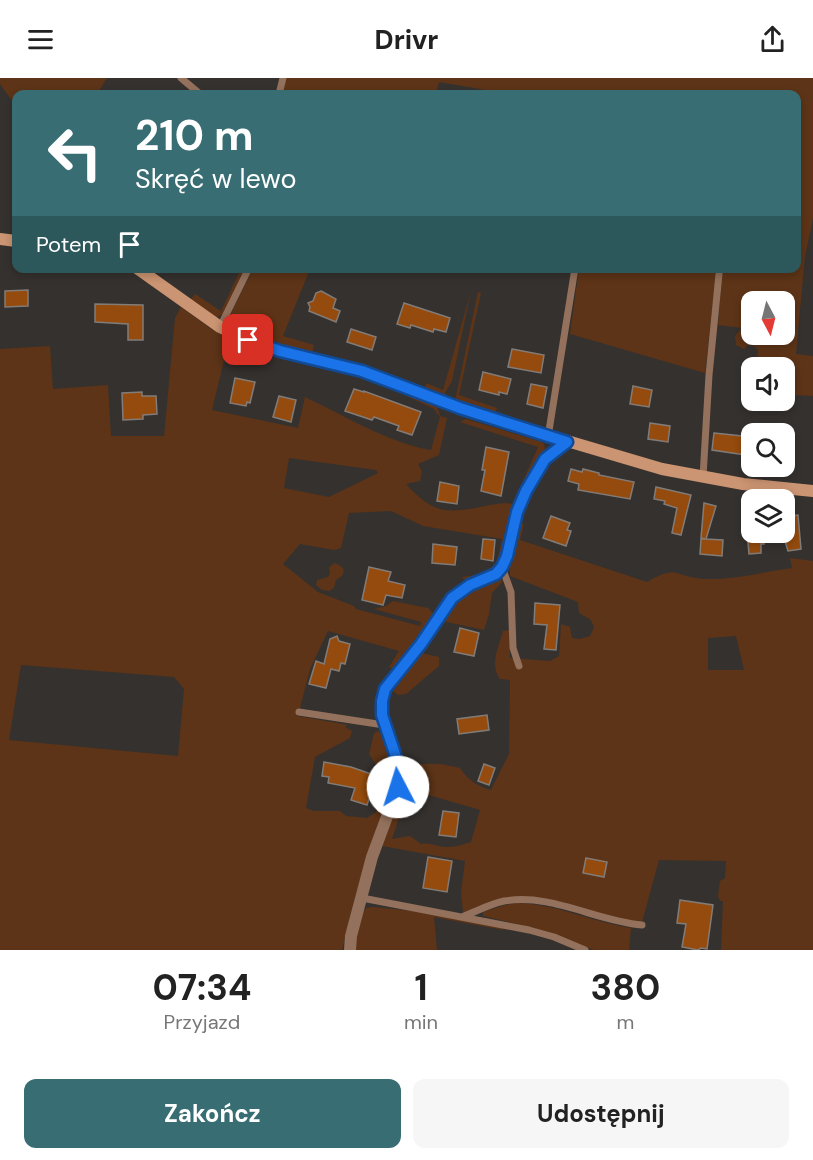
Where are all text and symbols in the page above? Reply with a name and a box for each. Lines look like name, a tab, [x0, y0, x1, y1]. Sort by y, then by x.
text: Drivr	[375, 22, 438, 57]
icon: menu	[24, 23, 57, 56]
icon: share	[756, 23, 789, 56]
text: 210 m	[135, 108, 253, 163]
icon: left	[36, 114, 114, 192]
text: Skręć w lewo	[135, 161, 296, 196]
icon: arrive	[113, 228, 146, 261]
text: Potem	[36, 230, 101, 259]
north arrow	[741, 291, 795, 345]
map controls	[741, 291, 795, 543]
pin	[222, 314, 273, 365]
icon: arrive	[231, 323, 264, 356]
button: sound	[741, 357, 795, 411]
button: search	[741, 423, 795, 477]
button: layers	[741, 489, 795, 543]
position arrow	[366, 755, 430, 819]
text: 07:34	[153, 964, 251, 1011]
text: 1	[414, 964, 428, 1011]
text: 380	[591, 964, 660, 1011]
text: Przyjazd	[164, 1009, 240, 1035]
text: min	[404, 1009, 438, 1035]
text: m	[617, 1009, 634, 1035]
button: Zakończ	[24, 1079, 401, 1148]
button: Udostępnij	[413, 1079, 789, 1148]

